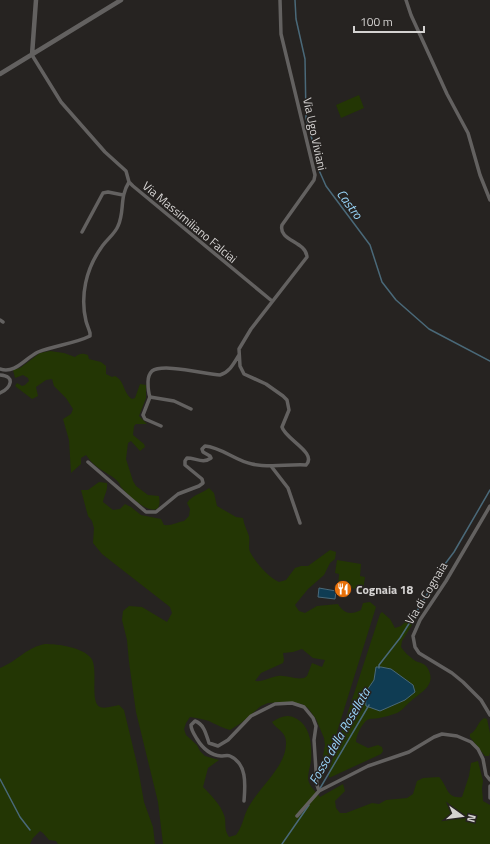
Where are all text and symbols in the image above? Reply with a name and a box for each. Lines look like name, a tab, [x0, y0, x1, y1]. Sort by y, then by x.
scale bar	[354, 8, 424, 34]
text: 100 m	[360, 12, 393, 31]
street label: Via Ugo Viviani	[298, 96, 332, 172]
street label: Via Massimiliano Falciai	[138, 177, 242, 267]
water label: Castro	[332, 185, 368, 224]
street label: Via di Cognaia	[400, 558, 452, 628]
restaurant icon: Cognaia 18	[333, 579, 353, 599]
place label: Cognaia 18	[356, 580, 414, 599]
water label: Fosso della Rosellata	[303, 683, 376, 788]
north arrow	[442, 796, 482, 836]
text: N	[463, 813, 480, 824]

